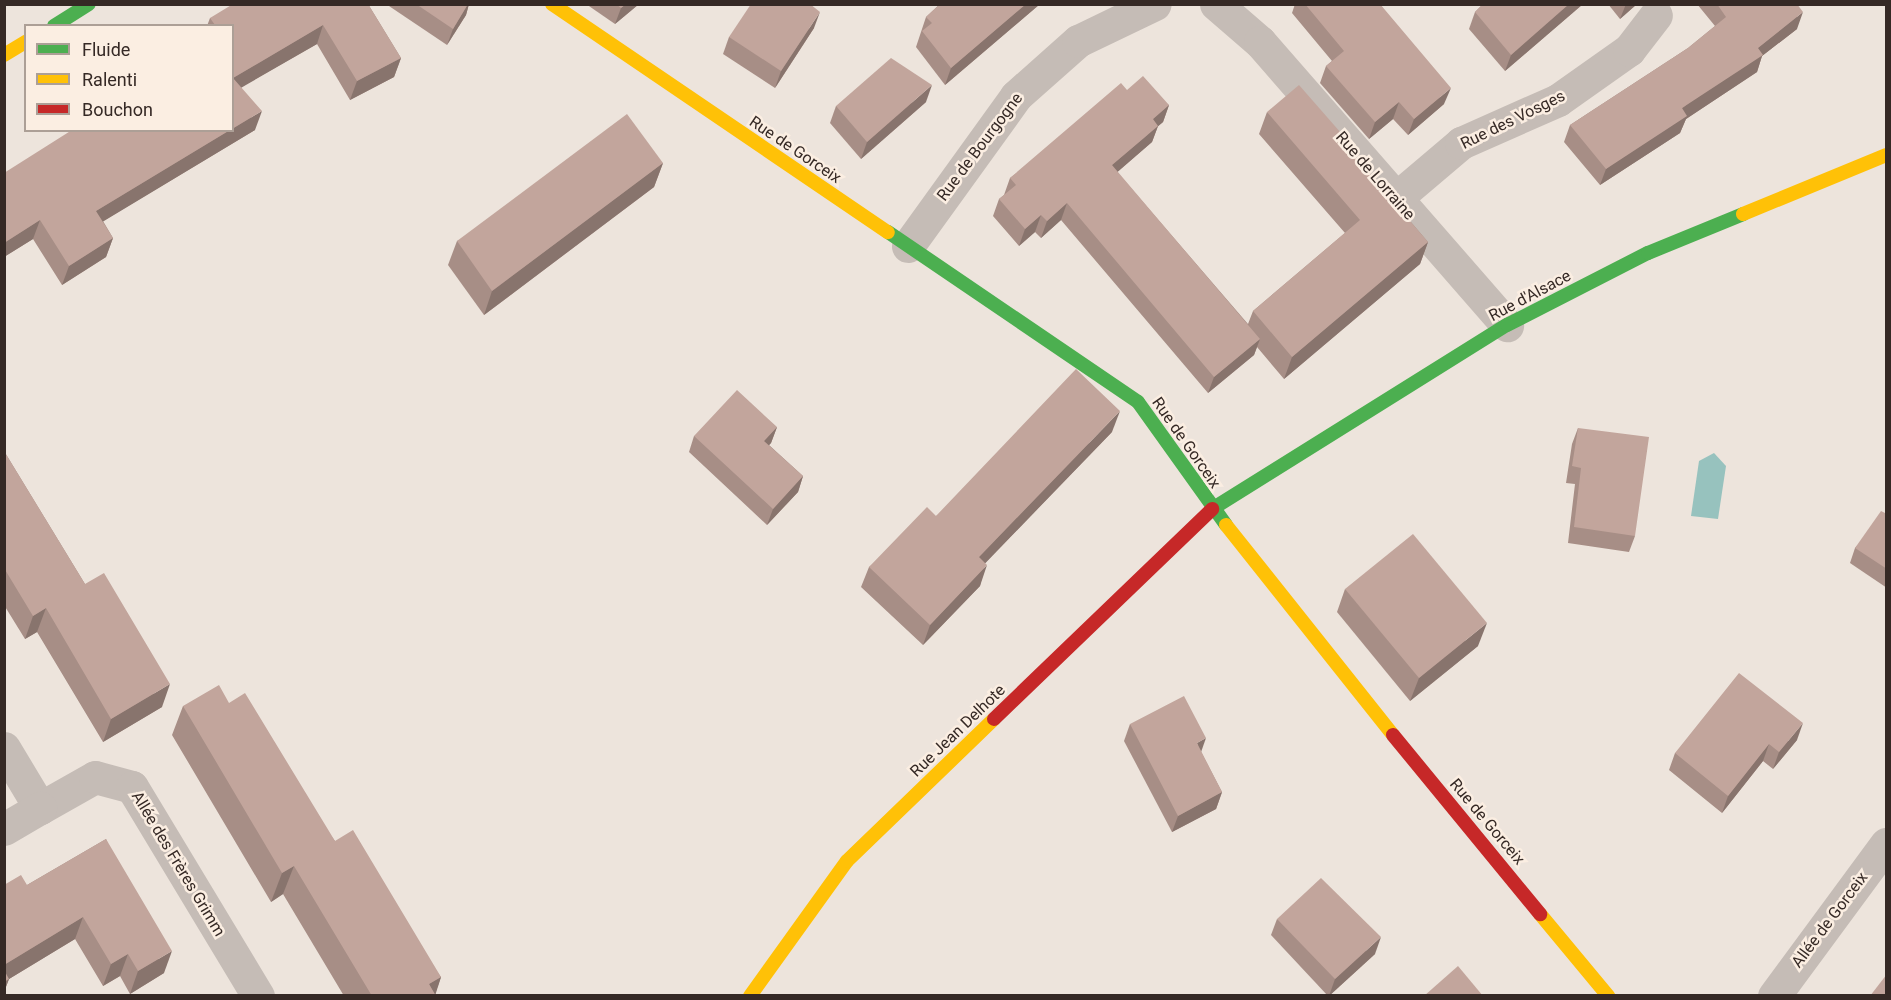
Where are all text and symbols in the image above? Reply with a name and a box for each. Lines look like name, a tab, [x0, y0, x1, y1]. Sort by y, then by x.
legend	[24, 24, 234, 132]
text: Fluide	[82, 39, 130, 60]
text: Ralenti	[82, 69, 137, 90]
street label: Rue des Vosges	[1458, 86, 1568, 154]
street label: Rue de Bourgogne	[933, 89, 1027, 205]
text: Bouchon	[82, 99, 153, 120]
street label: Rue de Gorceix	[745, 112, 845, 188]
street label: Rue de Lorraine	[1331, 128, 1419, 224]
street label: Rue d'Alsace	[1486, 266, 1574, 326]
street label: Rue de Gorceix	[1148, 394, 1224, 492]
street label: Rue Jean Delhote	[907, 681, 1009, 781]
street label: Rue de Gorceix	[1445, 775, 1529, 869]
street label: Allée des Frères Grimm	[127, 788, 229, 940]
street label: Allée de Gorceix	[1788, 868, 1872, 972]

